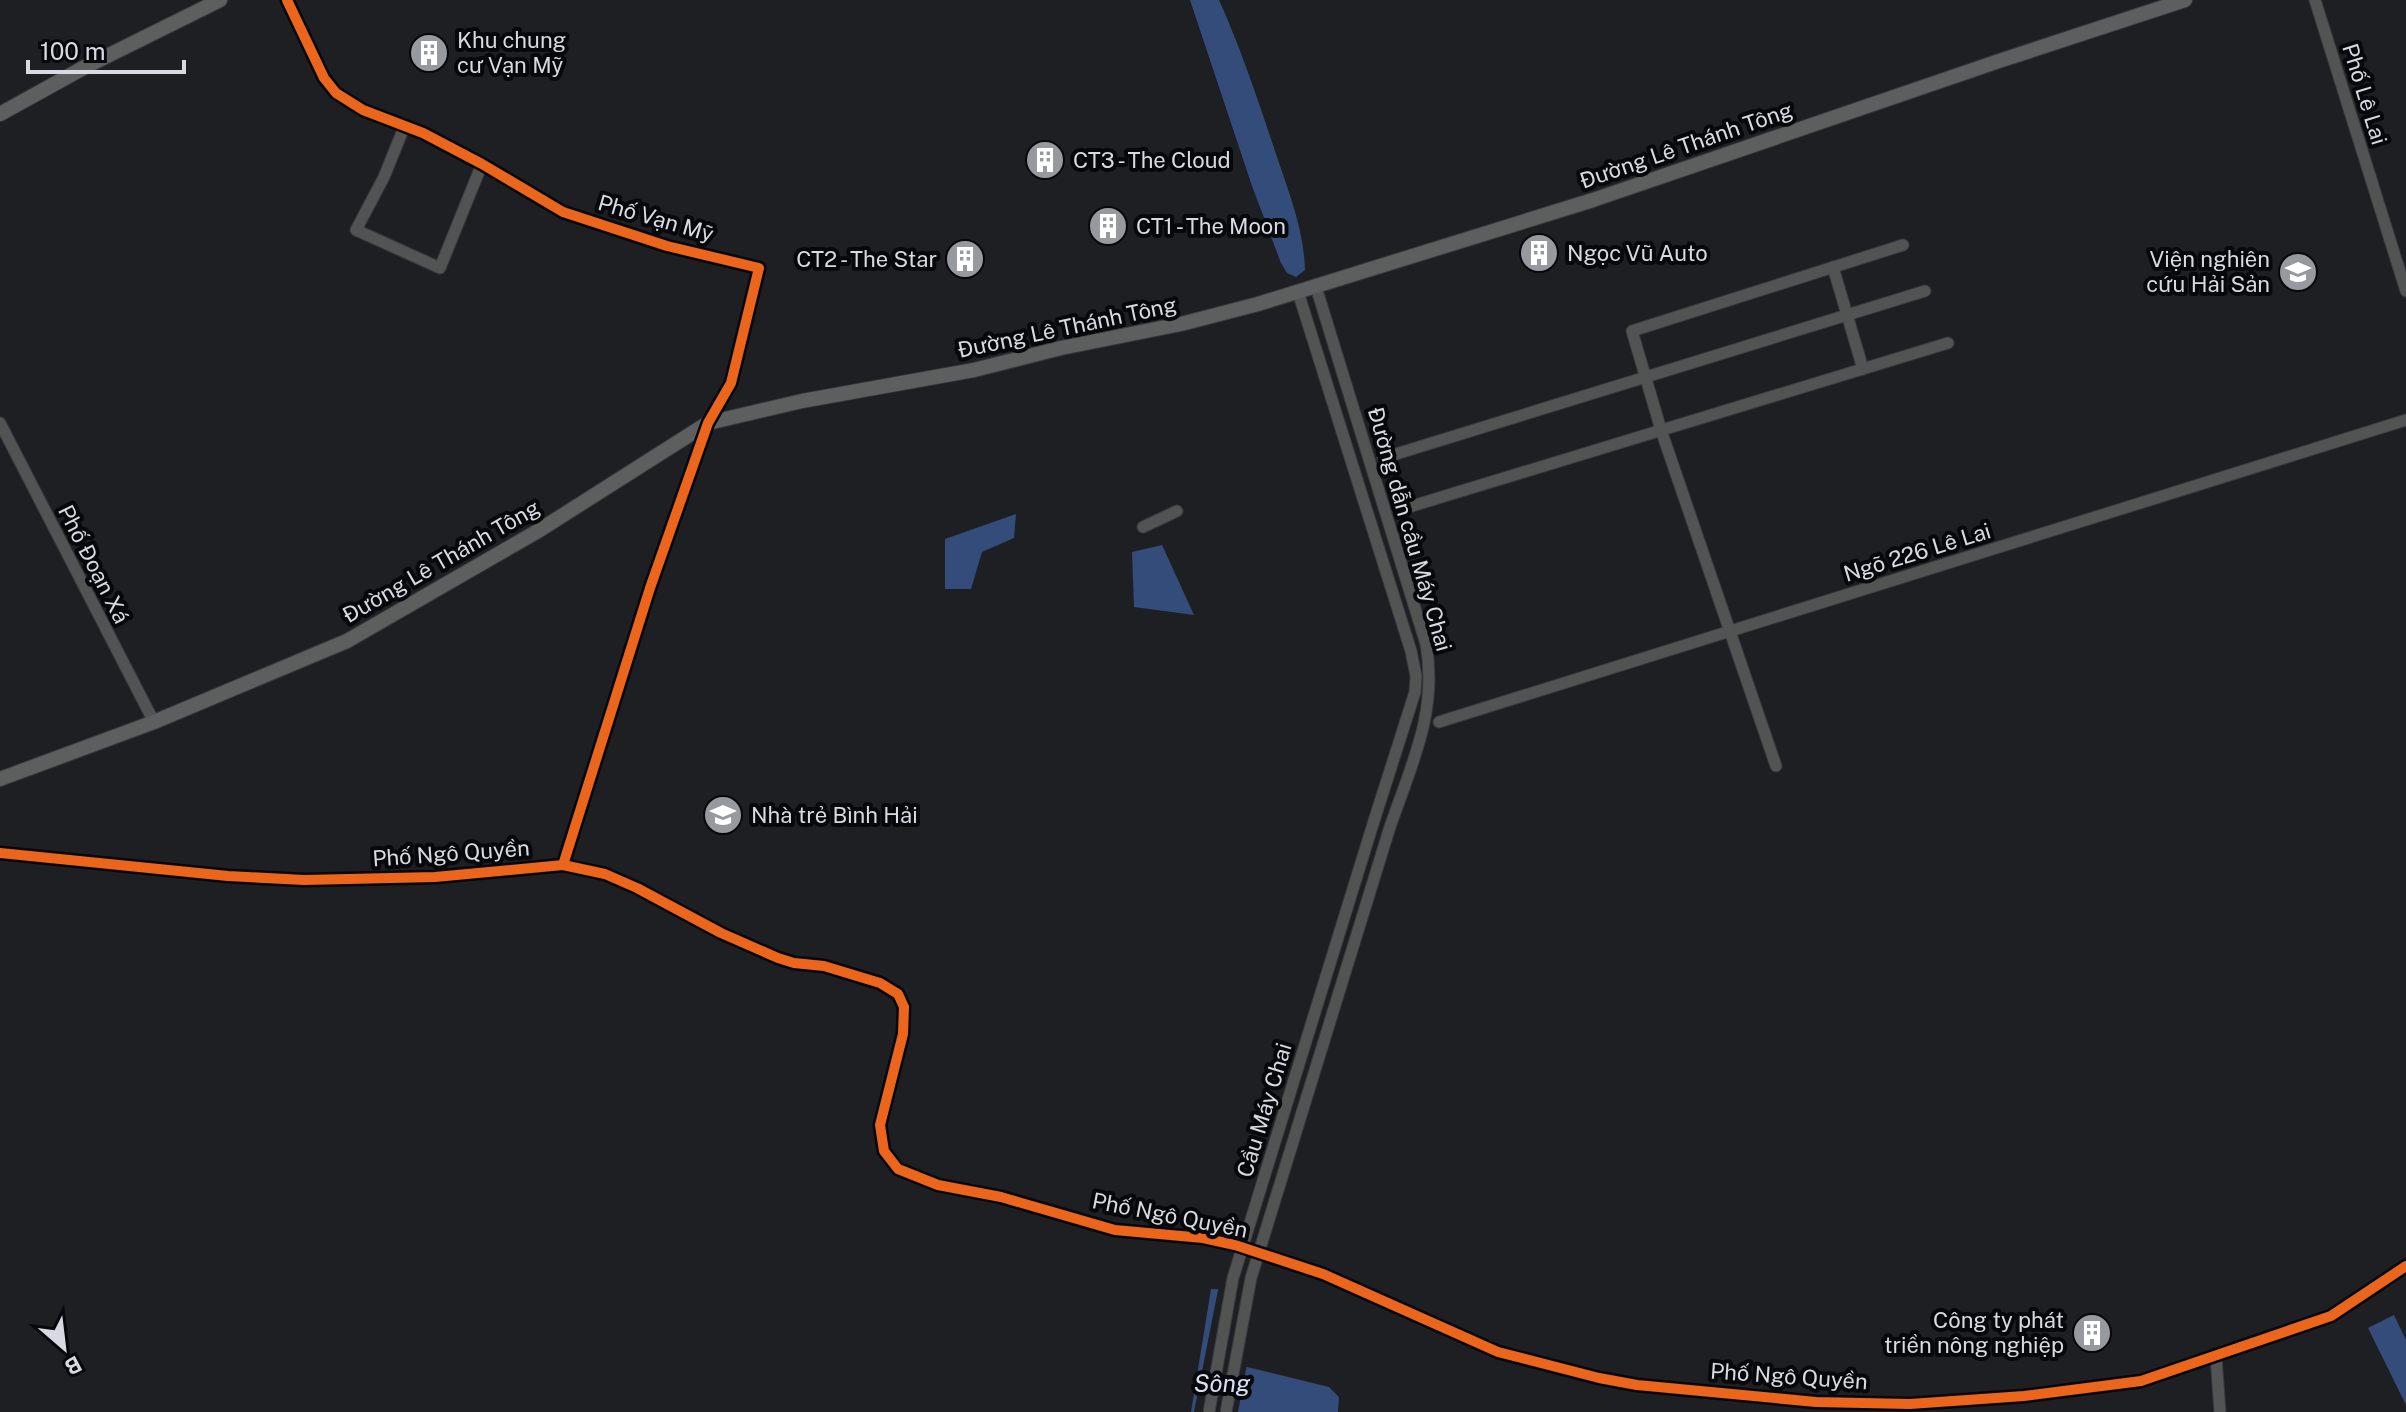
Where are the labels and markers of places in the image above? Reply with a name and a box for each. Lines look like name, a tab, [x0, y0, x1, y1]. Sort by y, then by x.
place label: Khu chung cư Vạn Mỹ	[457, 27, 566, 78]
building icon: Khu chung cư Vạn Mỹ	[408, 32, 450, 74]
building icon: CT3 - The Cloud	[1024, 139, 1066, 181]
place label: CT3 - The Cloud	[1073, 147, 1231, 173]
building icon: CT1 - The Moon	[1087, 205, 1129, 247]
place label: CT1 - The Moon	[1136, 213, 1286, 239]
building icon: Ngọc Vũ Auto	[1518, 232, 1560, 274]
building icon: CT2 - The Star	[944, 238, 986, 280]
place label: Ngọc Vũ Auto	[1567, 240, 1708, 266]
place label: CT2 - The Star	[796, 246, 937, 272]
place label: Viện nghiên cứu Hải Sản	[2146, 246, 2270, 297]
school or university icon: Viện nghiên cứu Hải Sản	[2277, 251, 2319, 293]
school or university icon: Nhà trẻ Bình Hải	[702, 794, 744, 836]
place label: Nhà trẻ Bình Hải	[751, 802, 918, 828]
place label: Công ty phát triền nông nghiệp	[1884, 1307, 2064, 1358]
building icon: Công ty phát triền nông nghiệp	[2071, 1312, 2113, 1354]

